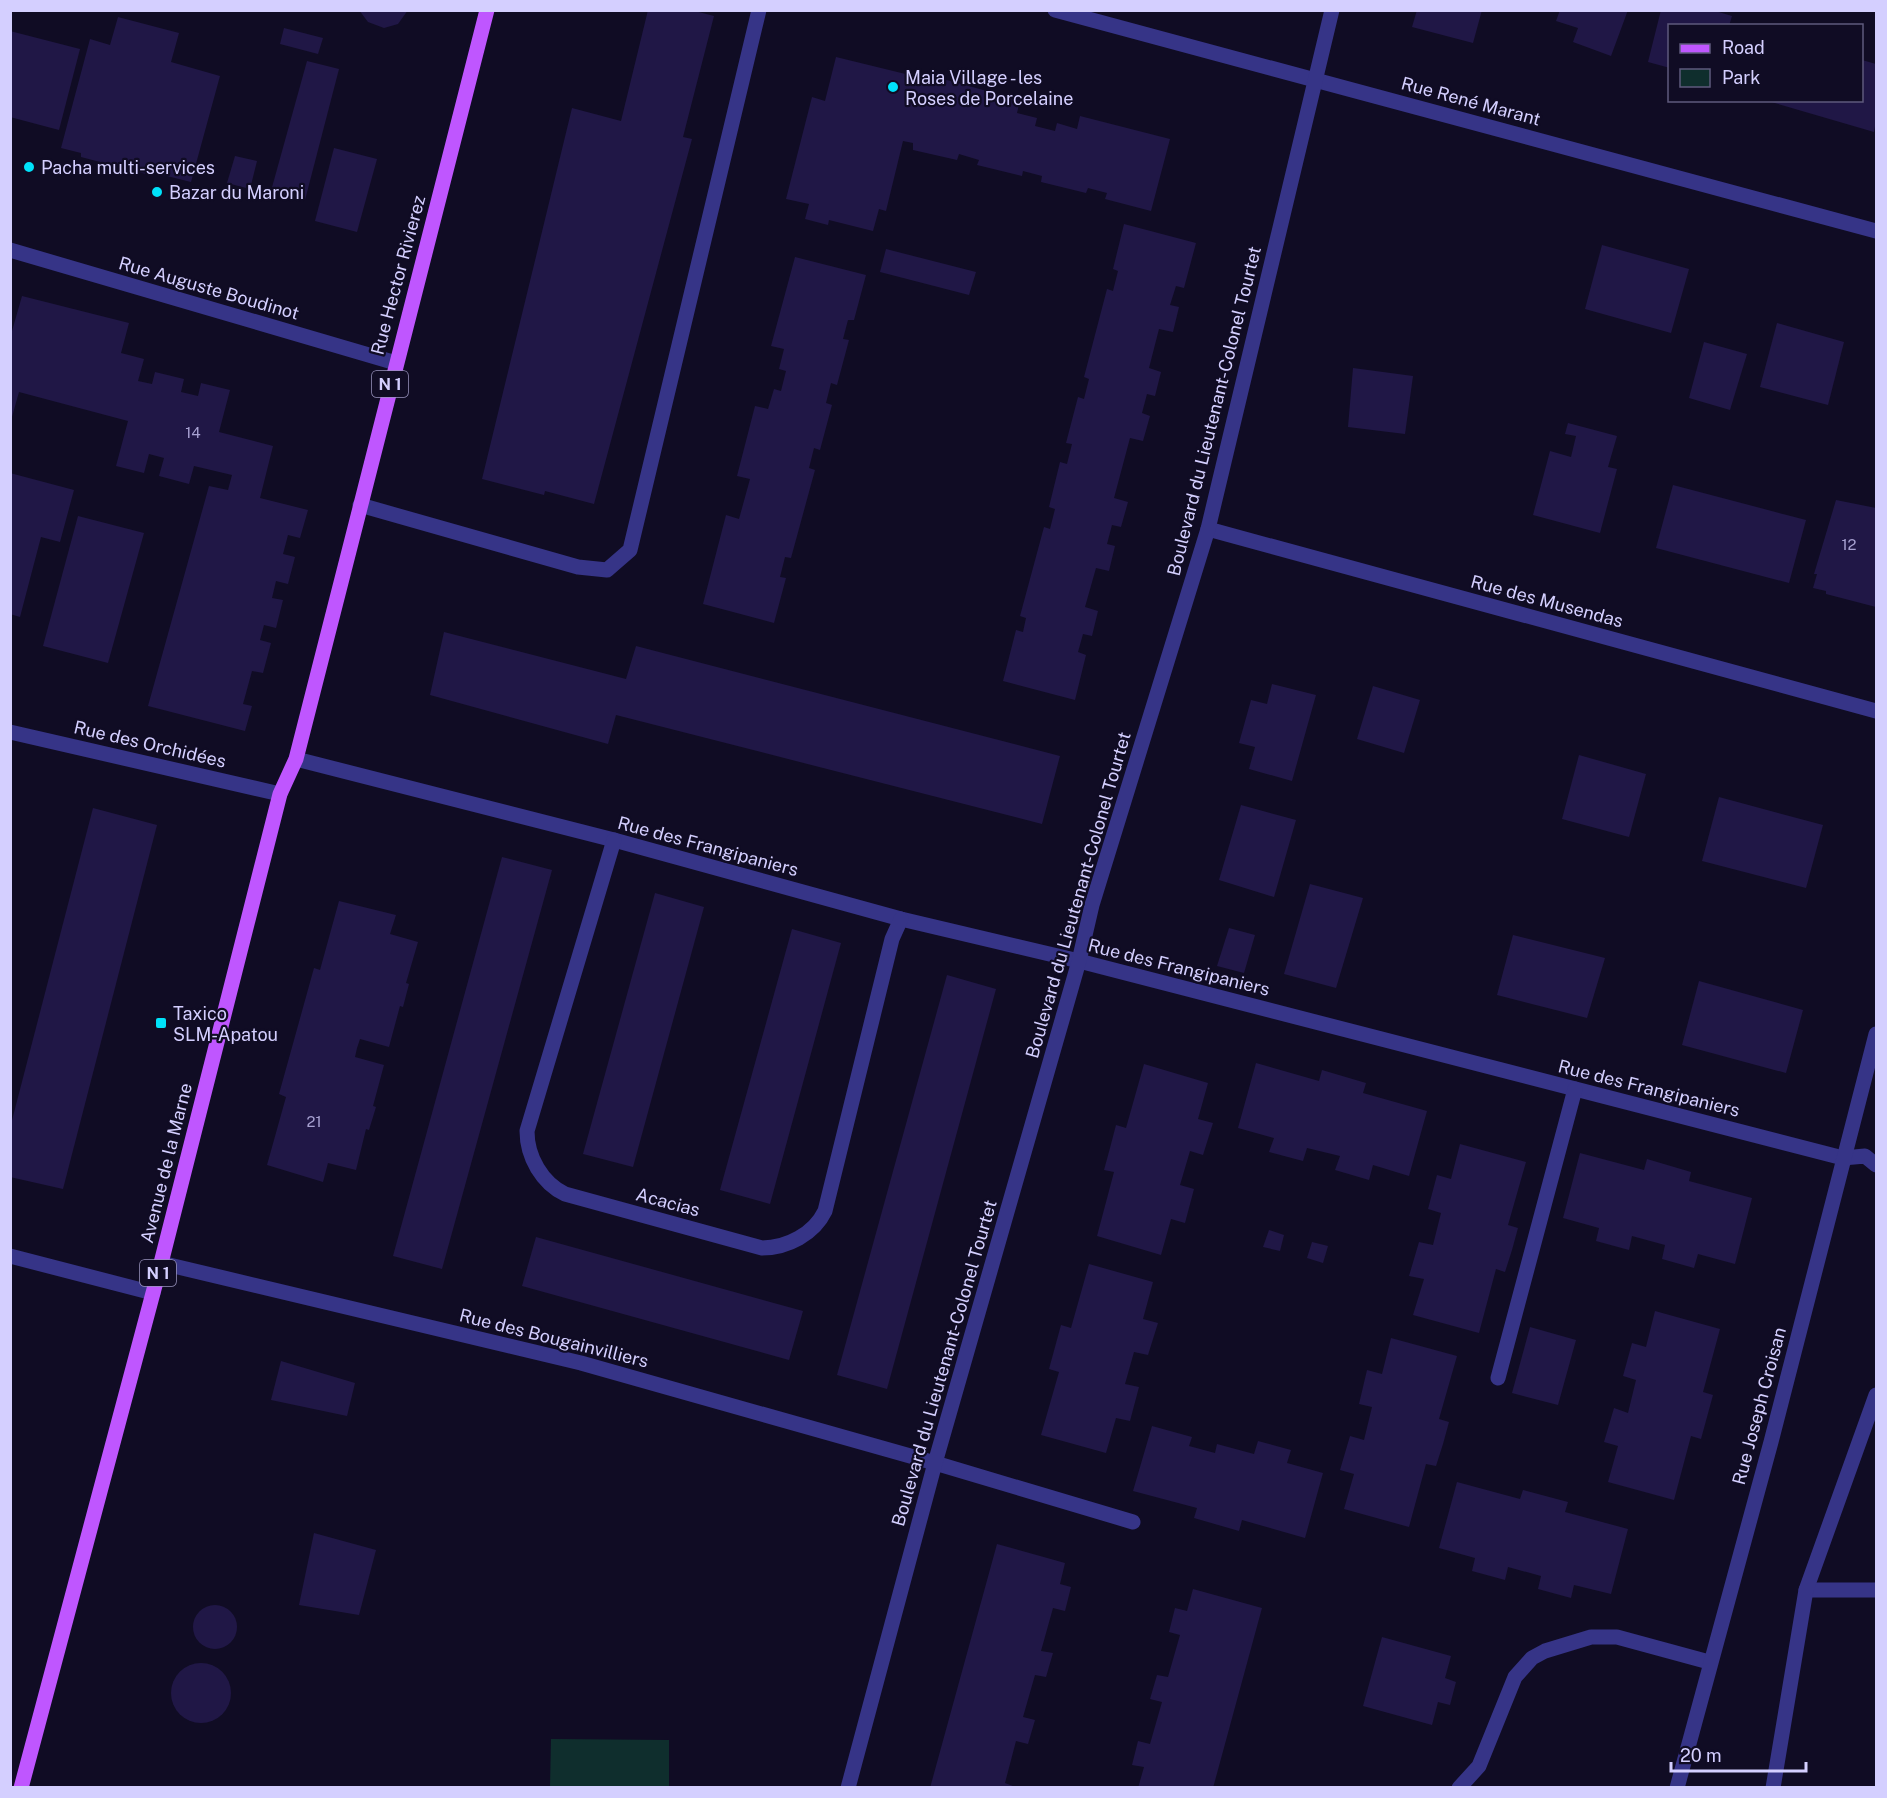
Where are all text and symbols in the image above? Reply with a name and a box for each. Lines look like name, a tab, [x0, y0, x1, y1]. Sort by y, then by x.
legend	[1668, 24, 1863, 102]
text: Road	[1722, 37, 1765, 58]
place label: Maia Village - les Roses de Porcelaine	[905, 67, 1073, 109]
text: Park	[1722, 67, 1760, 88]
street label: Rue René Marant	[1399, 72, 1543, 130]
marker: Maia Village - les Roses de Porcelaine	[886, 80, 900, 94]
place label: Pacha multi-services	[41, 157, 215, 178]
marker: Pacha multi-services	[22, 160, 36, 174]
place label: Bazar du Maroni	[169, 182, 304, 203]
marker: Bazar du Maroni	[150, 185, 164, 199]
street label: Rue Hector Rivierez	[367, 193, 429, 357]
street label: Boulevard du Lieutenant-Colonel Tourtet	[1163, 244, 1265, 578]
street label: Rue Auguste Boudinot	[116, 252, 302, 324]
road number: N 1	[372, 371, 408, 397]
house number: 14	[185, 424, 201, 441]
house number: 12	[1841, 536, 1857, 553]
street label: Rue des Musendas	[1469, 571, 1625, 631]
street label: Rue des Orchidées	[72, 716, 228, 772]
street label: Boulevard du Lieutenant-Colonel Tourtet	[1021, 729, 1135, 1061]
street label: Rue des Frangipaniers	[615, 812, 801, 880]
street label: Rue des Frangipaniers	[1086, 934, 1272, 1000]
place label: Taxico SLM-Apatou	[173, 1003, 278, 1045]
marker: Taxico SLM-Apatou	[154, 1016, 168, 1030]
street label: Rue des Frangipaniers	[1556, 1055, 1742, 1121]
street label: Avenue de la Marne	[136, 1081, 196, 1245]
house number: 21	[306, 1113, 322, 1130]
street label: Acacias	[634, 1183, 702, 1221]
street label: Boulevard du Lieutenant-Colonel Tourtet	[887, 1197, 1001, 1529]
road number: N 1	[140, 1260, 176, 1286]
street label: Rue des Bougainvilliers	[457, 1304, 651, 1372]
street label: Rue Joseph Croisan	[1728, 1325, 1790, 1487]
scale bar	[1671, 1735, 1806, 1773]
text: 20 m	[1680, 1745, 1722, 1766]

